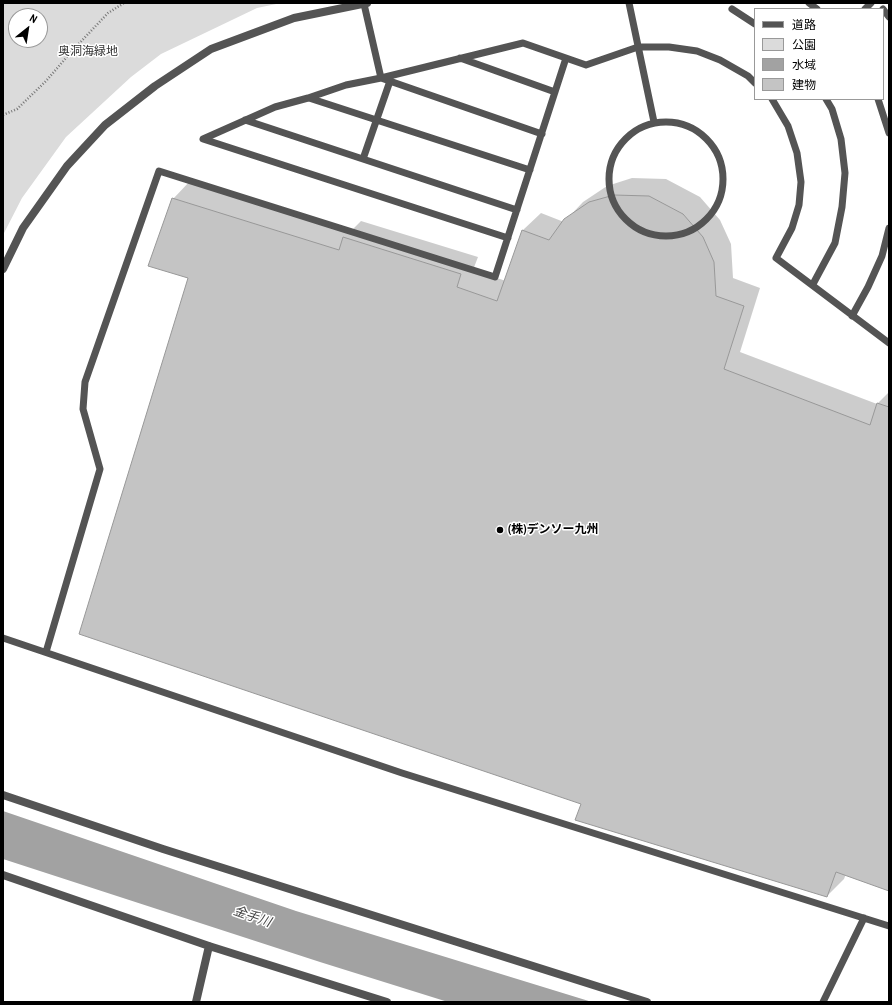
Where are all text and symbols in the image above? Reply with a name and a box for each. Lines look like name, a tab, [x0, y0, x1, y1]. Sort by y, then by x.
north arrow	[8, 8, 48, 48]
legend	[754, 8, 884, 100]
text: N	[27, 11, 40, 26]
text: 道路	[792, 17, 816, 33]
text: 公園	[792, 37, 816, 53]
park label: 奥洞海緑地	[58, 45, 118, 59]
text: 水域	[792, 57, 816, 73]
text: 建物	[792, 77, 816, 93]
place label: (株)デンソー九州	[508, 523, 599, 537]
marker: (株)デンソー九州	[495, 525, 505, 535]
water label: 金手川	[231, 903, 273, 931]

